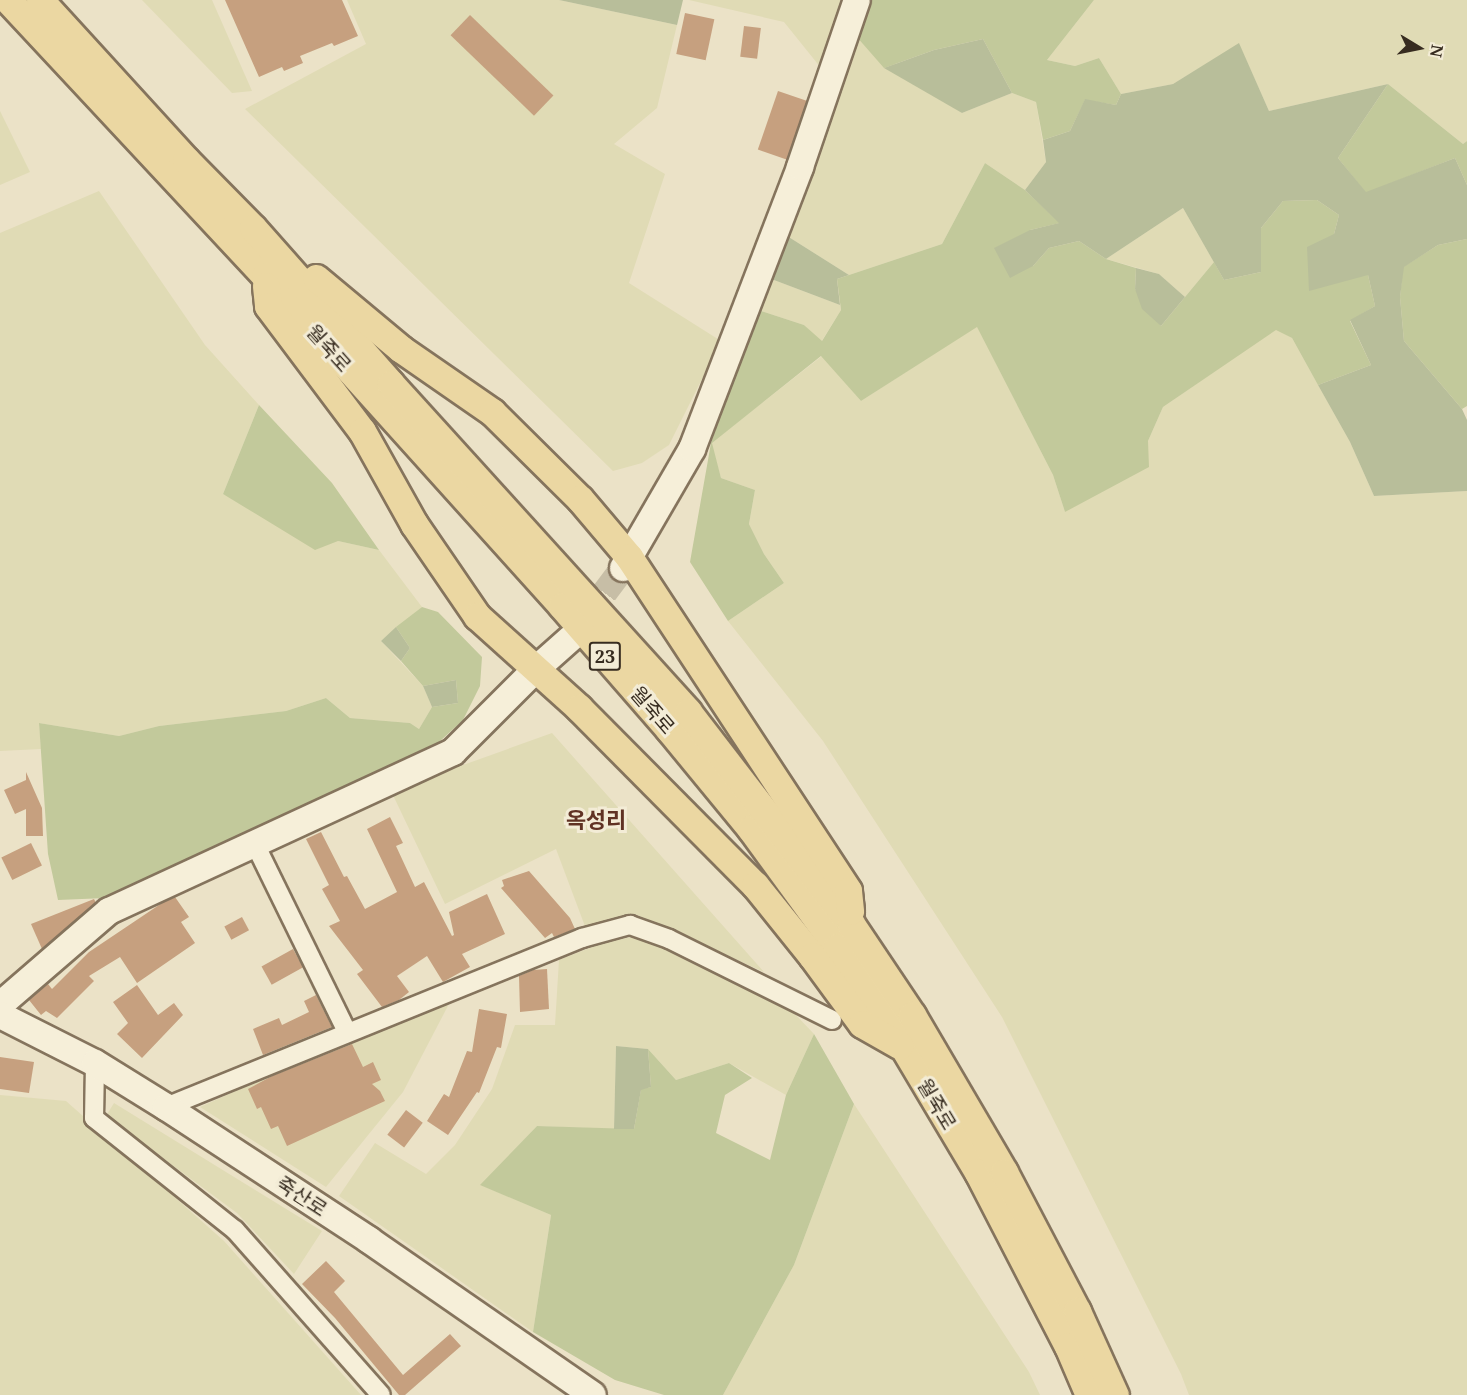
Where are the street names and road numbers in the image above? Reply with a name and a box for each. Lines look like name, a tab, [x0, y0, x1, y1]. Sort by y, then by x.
street label: 월죽로	[302, 319, 356, 377]
road number: 23	[588, 641, 622, 671]
street label: 월죽로	[626, 681, 680, 739]
street label: 월죽로	[912, 1074, 962, 1134]
street label: 죽산로	[272, 1171, 332, 1221]

